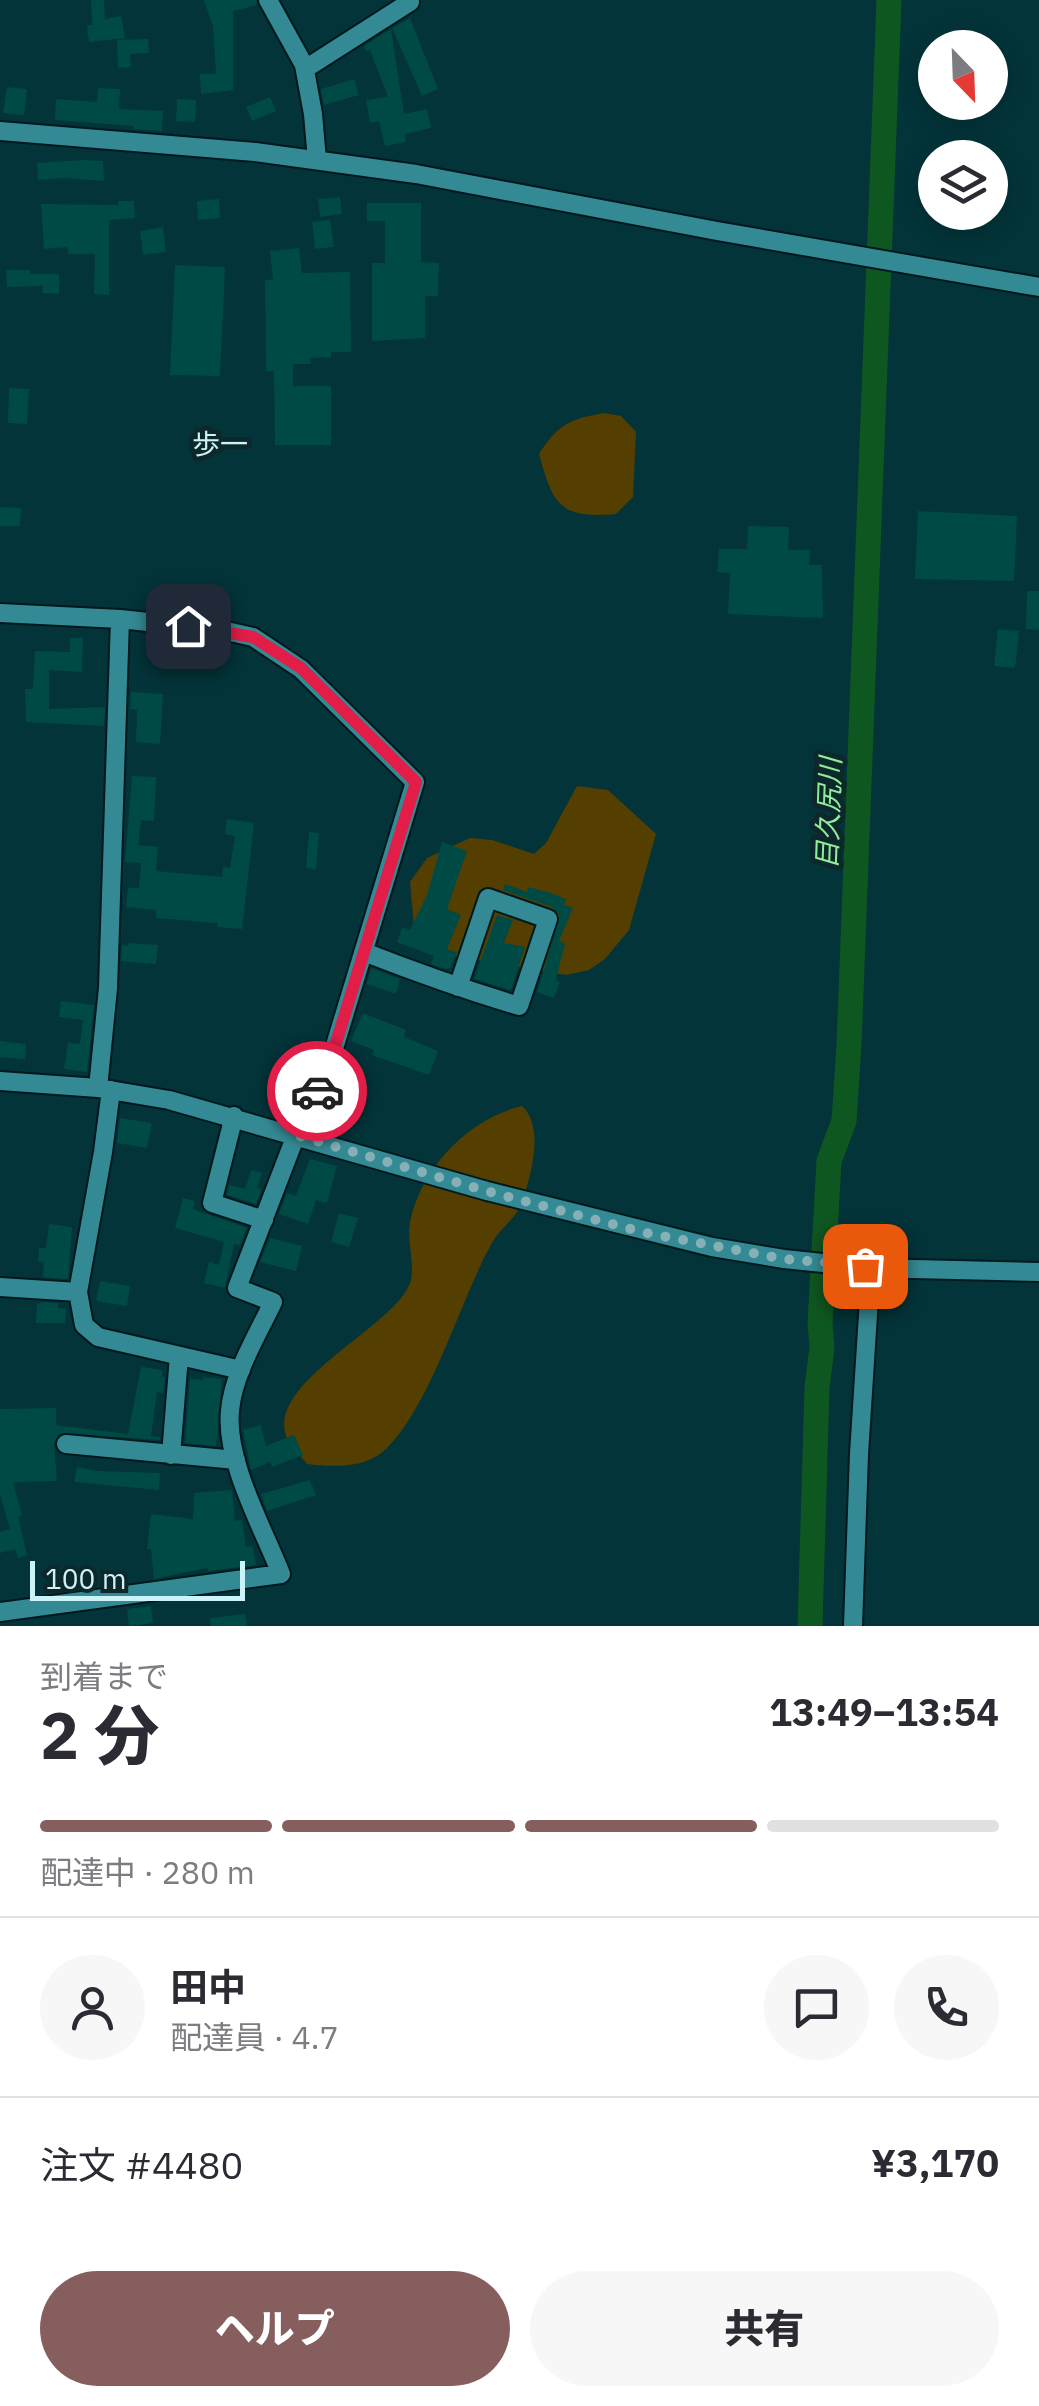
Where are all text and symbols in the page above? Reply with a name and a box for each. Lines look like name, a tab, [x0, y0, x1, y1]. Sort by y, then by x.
north arrow	[918, 30, 1008, 120]
map controls	[918, 30, 1008, 230]
button: layers	[918, 140, 1008, 230]
district label: 歩一	[192, 425, 248, 462]
pin	[146, 584, 231, 669]
icon: home	[161, 599, 216, 654]
water label: 目久尻川	[808, 753, 849, 870]
courier	[267, 1041, 367, 1141]
icon: car	[290, 1064, 345, 1119]
pin	[823, 1224, 908, 1309]
icon: bag	[838, 1239, 893, 1294]
scale bar	[30, 1556, 245, 1600]
text: 100 m	[45, 1560, 126, 1597]
text: 到着まで	[40, 1655, 168, 1697]
text: 13:49–13:54	[769, 1687, 999, 1736]
text: 2 分	[40, 1692, 159, 1777]
text: 配達中 · 280 m	[40, 1851, 255, 1893]
button: person	[40, 1955, 145, 2060]
button: chat	[764, 1955, 869, 2060]
button: phone	[894, 1955, 999, 2060]
text: 田中	[170, 1962, 246, 2011]
text: 配達員 · 4.7	[170, 2016, 339, 2058]
text: ¥3,170	[871, 2138, 999, 2187]
text: 注文 #4480	[40, 2140, 243, 2189]
button: ヘルプ	[40, 2271, 510, 2386]
button: 共有	[530, 2271, 999, 2386]

